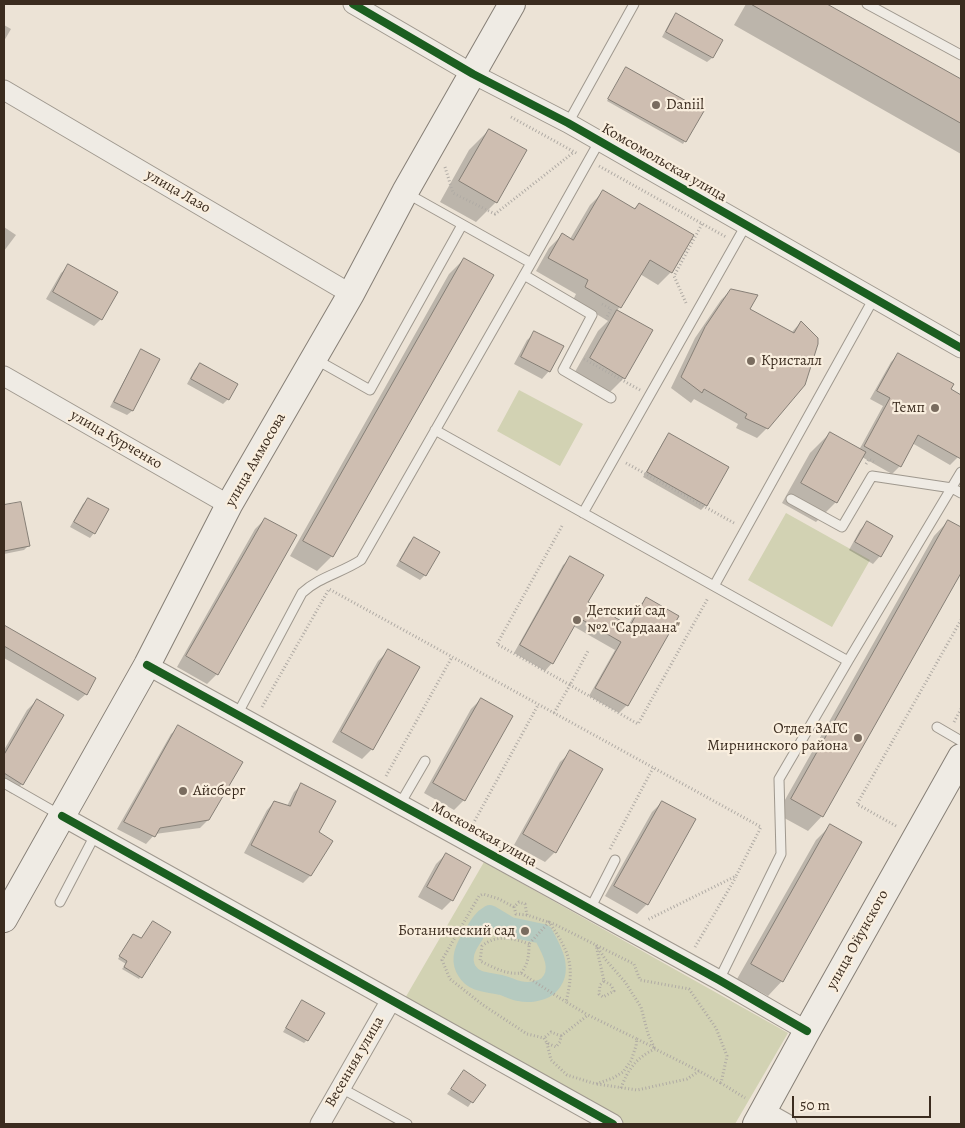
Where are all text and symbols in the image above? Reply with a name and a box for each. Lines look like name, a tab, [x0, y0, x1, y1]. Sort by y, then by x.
place label: Daniil	[666, 96, 704, 114]
marker: Daniil	[650, 99, 662, 111]
street label: Комсомольская улица	[598, 120, 730, 206]
street label: улица Лазо	[142, 166, 214, 218]
place label: Кристалл	[761, 352, 822, 370]
marker: Кристалл	[745, 355, 757, 367]
place label: Темп	[892, 399, 925, 417]
marker: Темп	[929, 402, 941, 414]
street label: улица Курченко	[67, 406, 165, 474]
street label: улица Аммосова	[222, 410, 290, 510]
place label: Детский сад №2 "Сардаана"	[587, 602, 680, 637]
marker: Детский сад №2 "Сардаана"	[571, 614, 583, 626]
place label: Отдел ЗАГС Мирнинского района	[707, 720, 848, 755]
marker: Отдел ЗАГС Мирнинского района	[852, 732, 864, 744]
place label: Айсберг	[193, 782, 246, 800]
marker: Айсберг	[177, 785, 189, 797]
street label: Московская улица	[428, 799, 540, 871]
street label: улица Ойунского	[823, 887, 893, 993]
place label: Ботанический сад	[398, 922, 515, 940]
marker: Ботанический сад	[519, 925, 531, 937]
street label: Весенняя улица	[322, 1013, 388, 1111]
scale bar	[795, 1086, 934, 1118]
text: 50 m	[800, 1095, 830, 1115]

